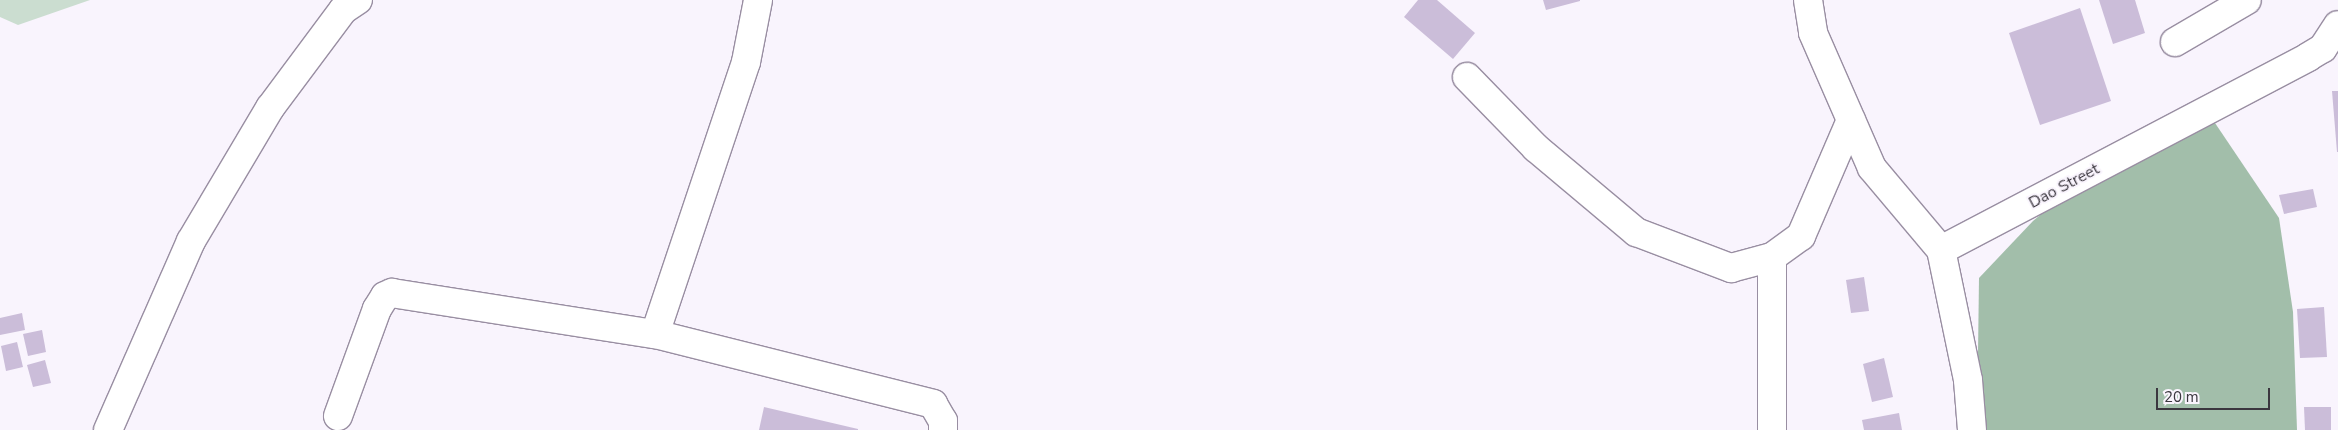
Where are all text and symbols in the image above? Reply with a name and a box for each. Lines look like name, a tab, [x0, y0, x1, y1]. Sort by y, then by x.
street label: Dao Street	[2025, 159, 2103, 213]
scale bar	[2158, 378, 2272, 410]
text: 20 m	[2164, 387, 2199, 407]

